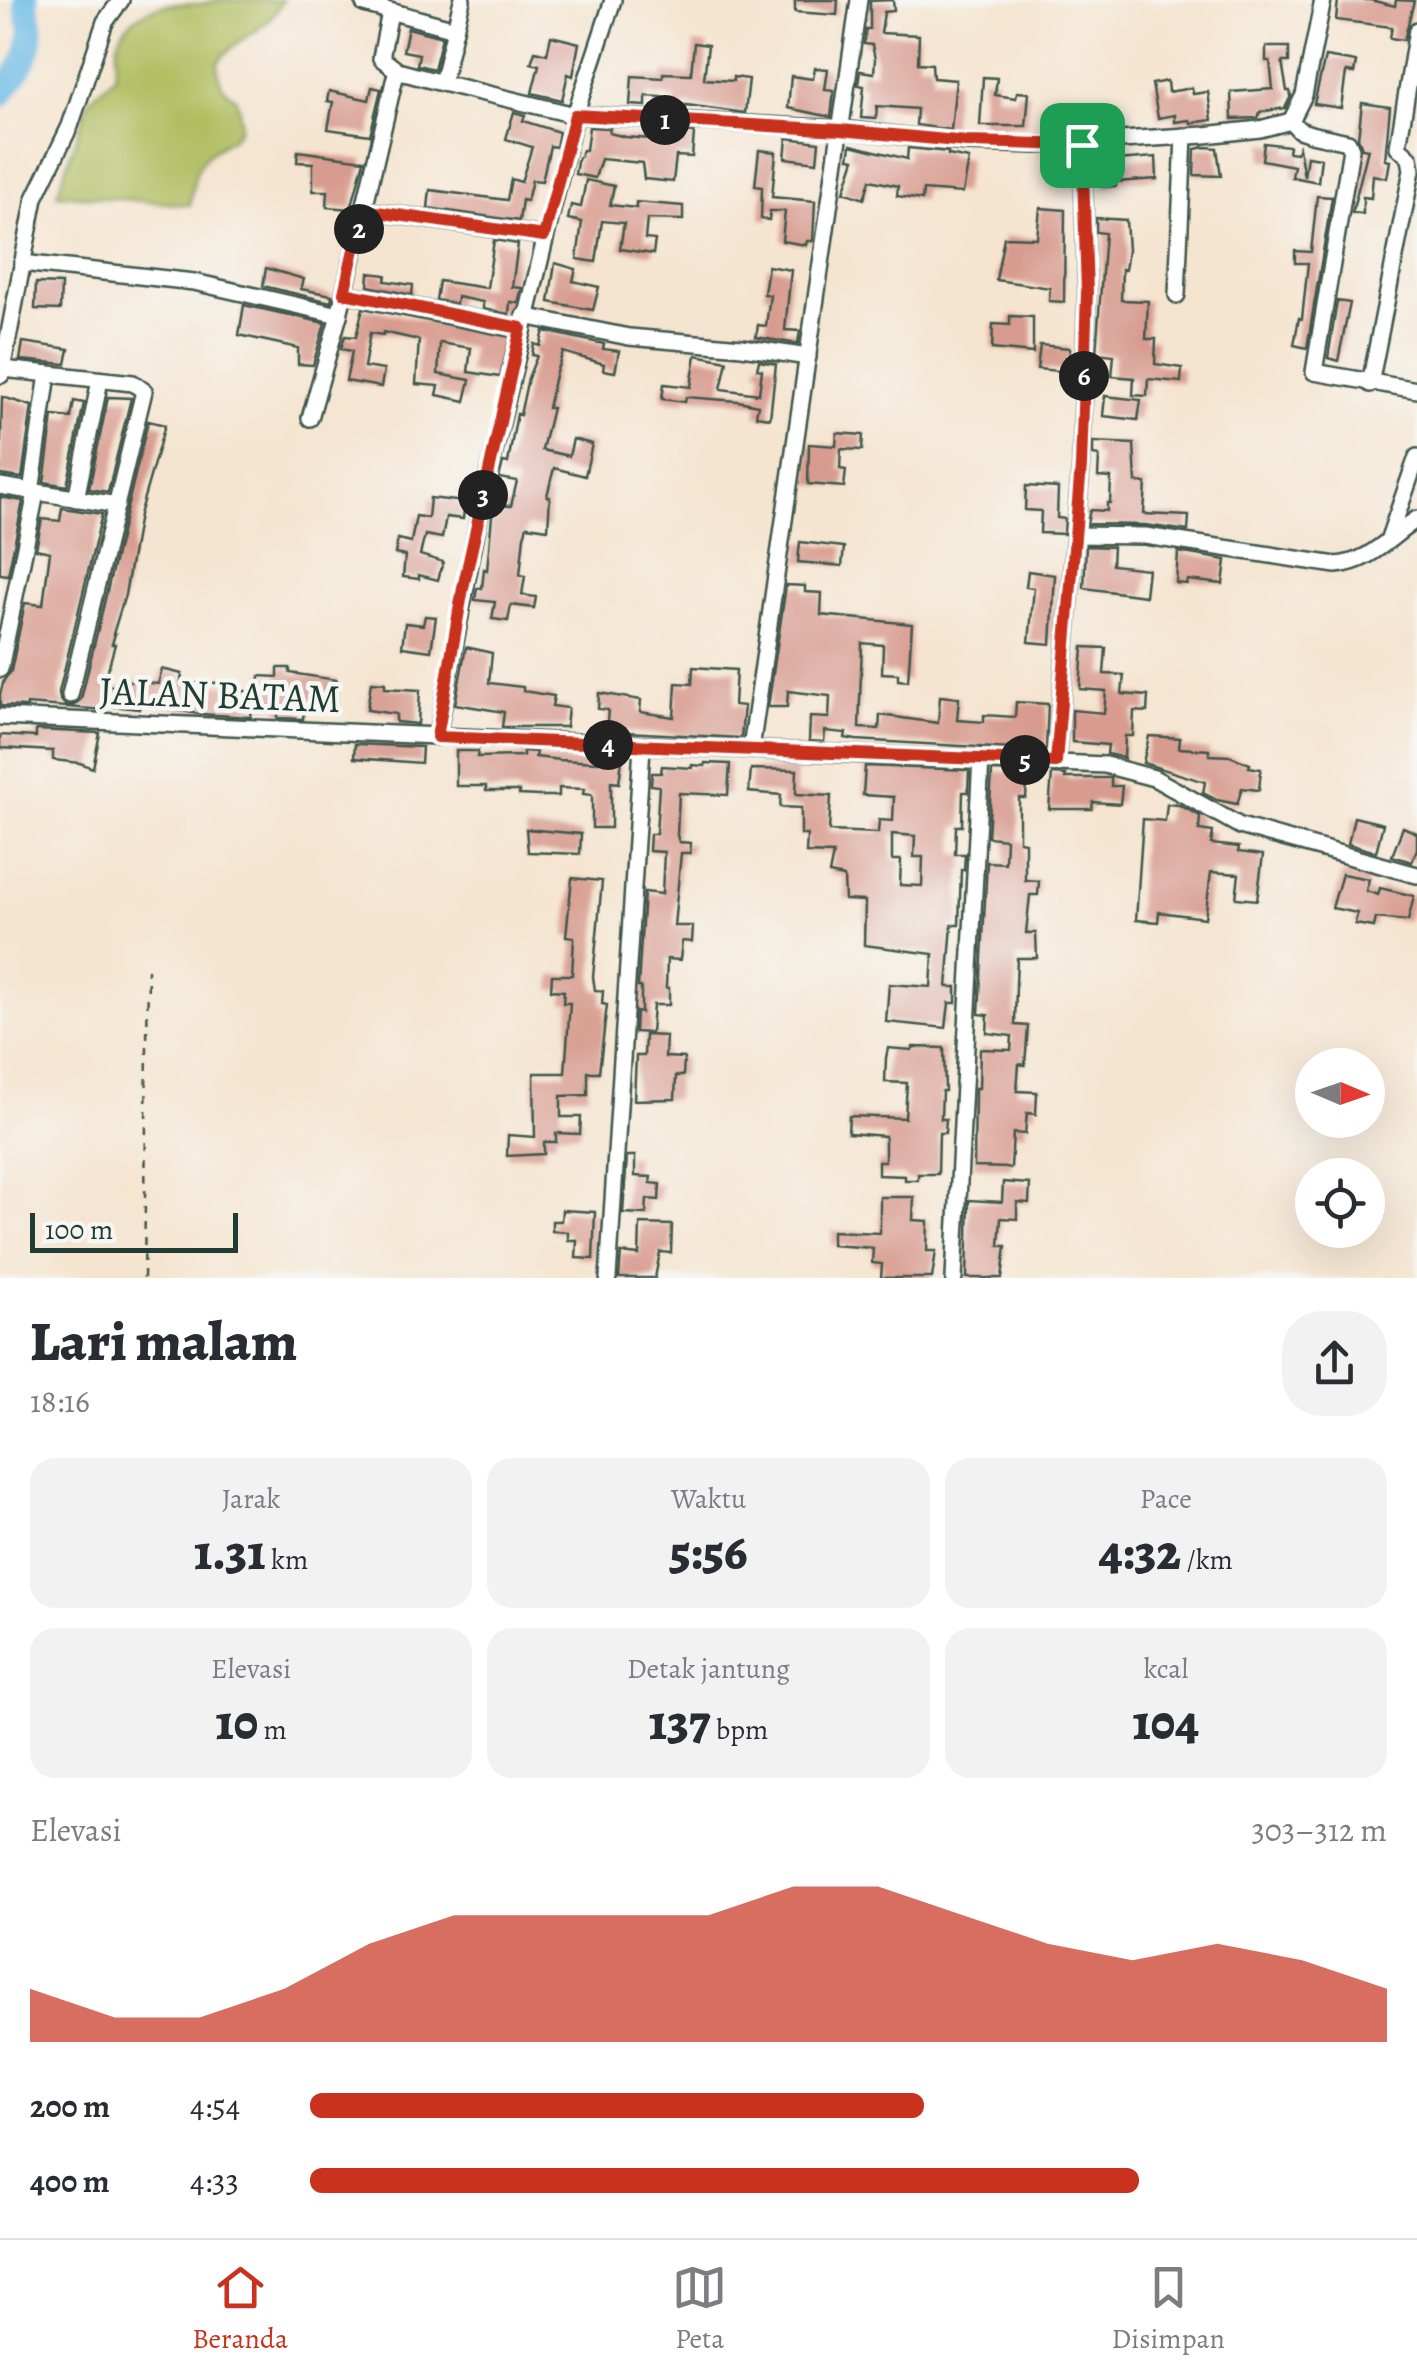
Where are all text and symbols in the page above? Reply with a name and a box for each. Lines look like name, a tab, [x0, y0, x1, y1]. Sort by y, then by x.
pin: 1	[640, 95, 690, 145]
text: 1	[660, 101, 670, 139]
pin	[1040, 103, 1125, 188]
icon: arrive	[1055, 118, 1110, 173]
pin: 2	[334, 204, 384, 254]
text: 2	[352, 210, 366, 248]
pin: 6	[1059, 351, 1109, 401]
text: 6	[1077, 357, 1091, 395]
pin: 3	[458, 470, 508, 520]
text: 3	[477, 476, 489, 514]
street label: JALAN BATAM	[98, 663, 342, 726]
pin: 4	[583, 720, 633, 770]
text: 4	[601, 726, 615, 764]
pin: 5	[1000, 735, 1050, 785]
text: 5	[1019, 741, 1031, 779]
north arrow	[1295, 1048, 1385, 1138]
map controls	[1295, 1048, 1385, 1248]
button: locate	[1295, 1158, 1385, 1248]
scale bar	[30, 1208, 238, 1252]
text: 100 m	[45, 1211, 113, 1249]
text: Lari malam	[30, 1304, 297, 1379]
button: share	[1282, 1311, 1387, 1416]
text: 18:16	[30, 1379, 90, 1423]
text: Jarak	[222, 1480, 281, 1518]
text: Waktu	[671, 1480, 746, 1518]
text: Pace	[1140, 1480, 1192, 1518]
text: 1.31	[194, 1518, 265, 1586]
text: 5:56	[670, 1518, 747, 1586]
text: 4:32	[1099, 1518, 1181, 1586]
text: km	[265, 1541, 308, 1579]
text: /km	[1181, 1541, 1233, 1579]
text: Elevasi	[211, 1650, 291, 1688]
text: Detak jantung	[627, 1650, 790, 1688]
text: kcal	[1143, 1650, 1188, 1688]
text: 10	[215, 1688, 258, 1756]
text: 137	[649, 1688, 710, 1756]
text: 104	[1133, 1688, 1199, 1756]
text: m	[258, 1711, 287, 1749]
text: bpm	[710, 1711, 768, 1749]
text: Elevasi	[30, 1808, 122, 1852]
text: 303–312 m	[1251, 1808, 1387, 1852]
text: 200 m	[30, 2084, 110, 2128]
text: 4:54	[190, 2084, 240, 2128]
text: 400 m	[30, 2159, 110, 2203]
text: 4:33	[190, 2159, 239, 2203]
tab: Beranda	[192, 2260, 288, 2358]
tab: Peta	[672, 2260, 727, 2358]
tab: Disimpan	[1112, 2260, 1225, 2358]

